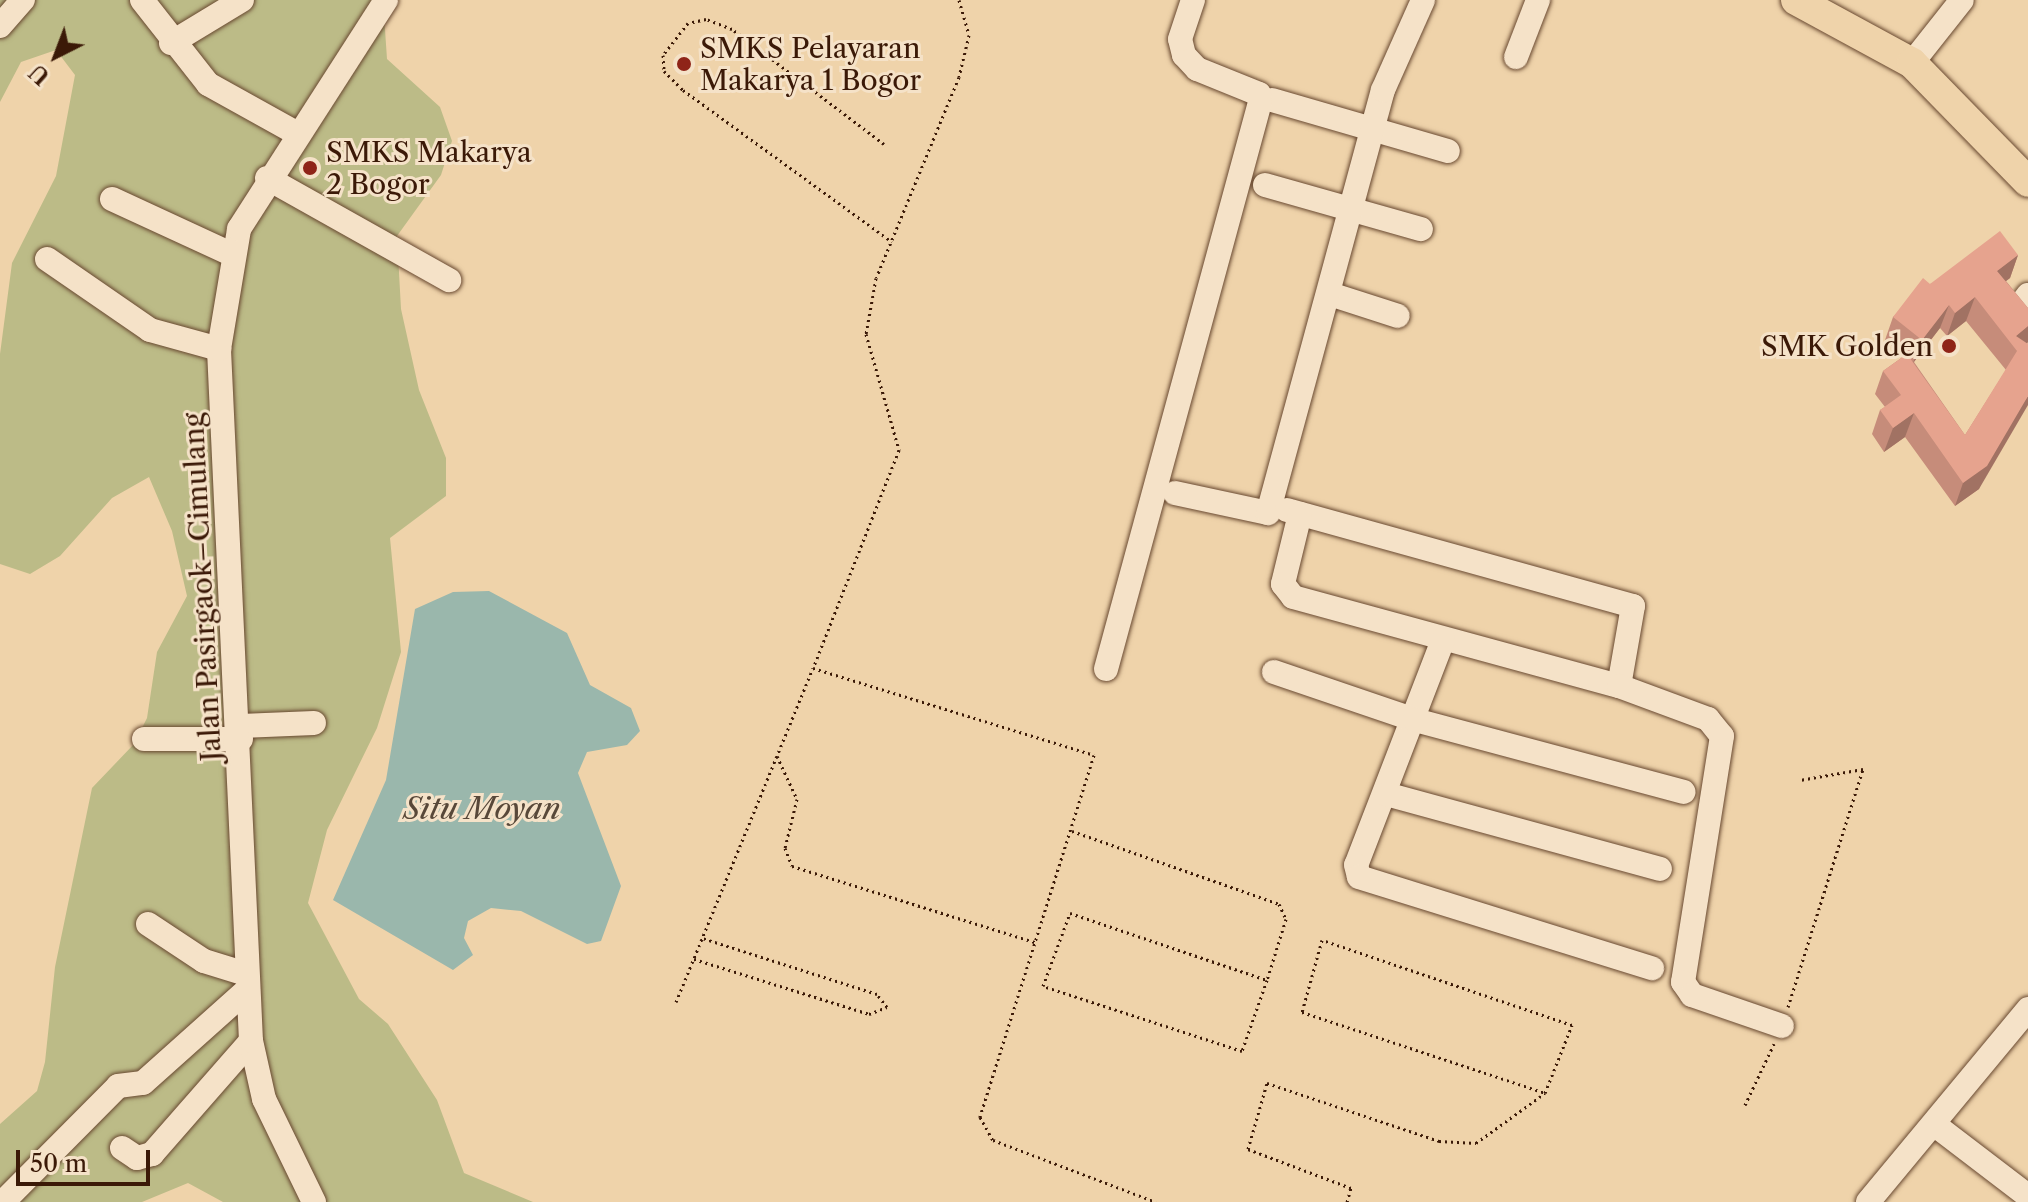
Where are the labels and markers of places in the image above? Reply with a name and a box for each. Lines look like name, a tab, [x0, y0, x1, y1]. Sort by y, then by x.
place label: SMKS Pelayaran Makarya 1 Bogor	[700, 31, 922, 97]
marker: SMKS Pelayaran Makarya 1 Bogor	[675, 55, 693, 73]
place label: SMKS Makarya 2 Bogor	[326, 135, 532, 201]
marker: SMKS Makarya 2 Bogor	[301, 159, 319, 177]
place label: SMK Golden	[1760, 329, 1933, 363]
marker: SMK Golden	[1940, 337, 1958, 355]

